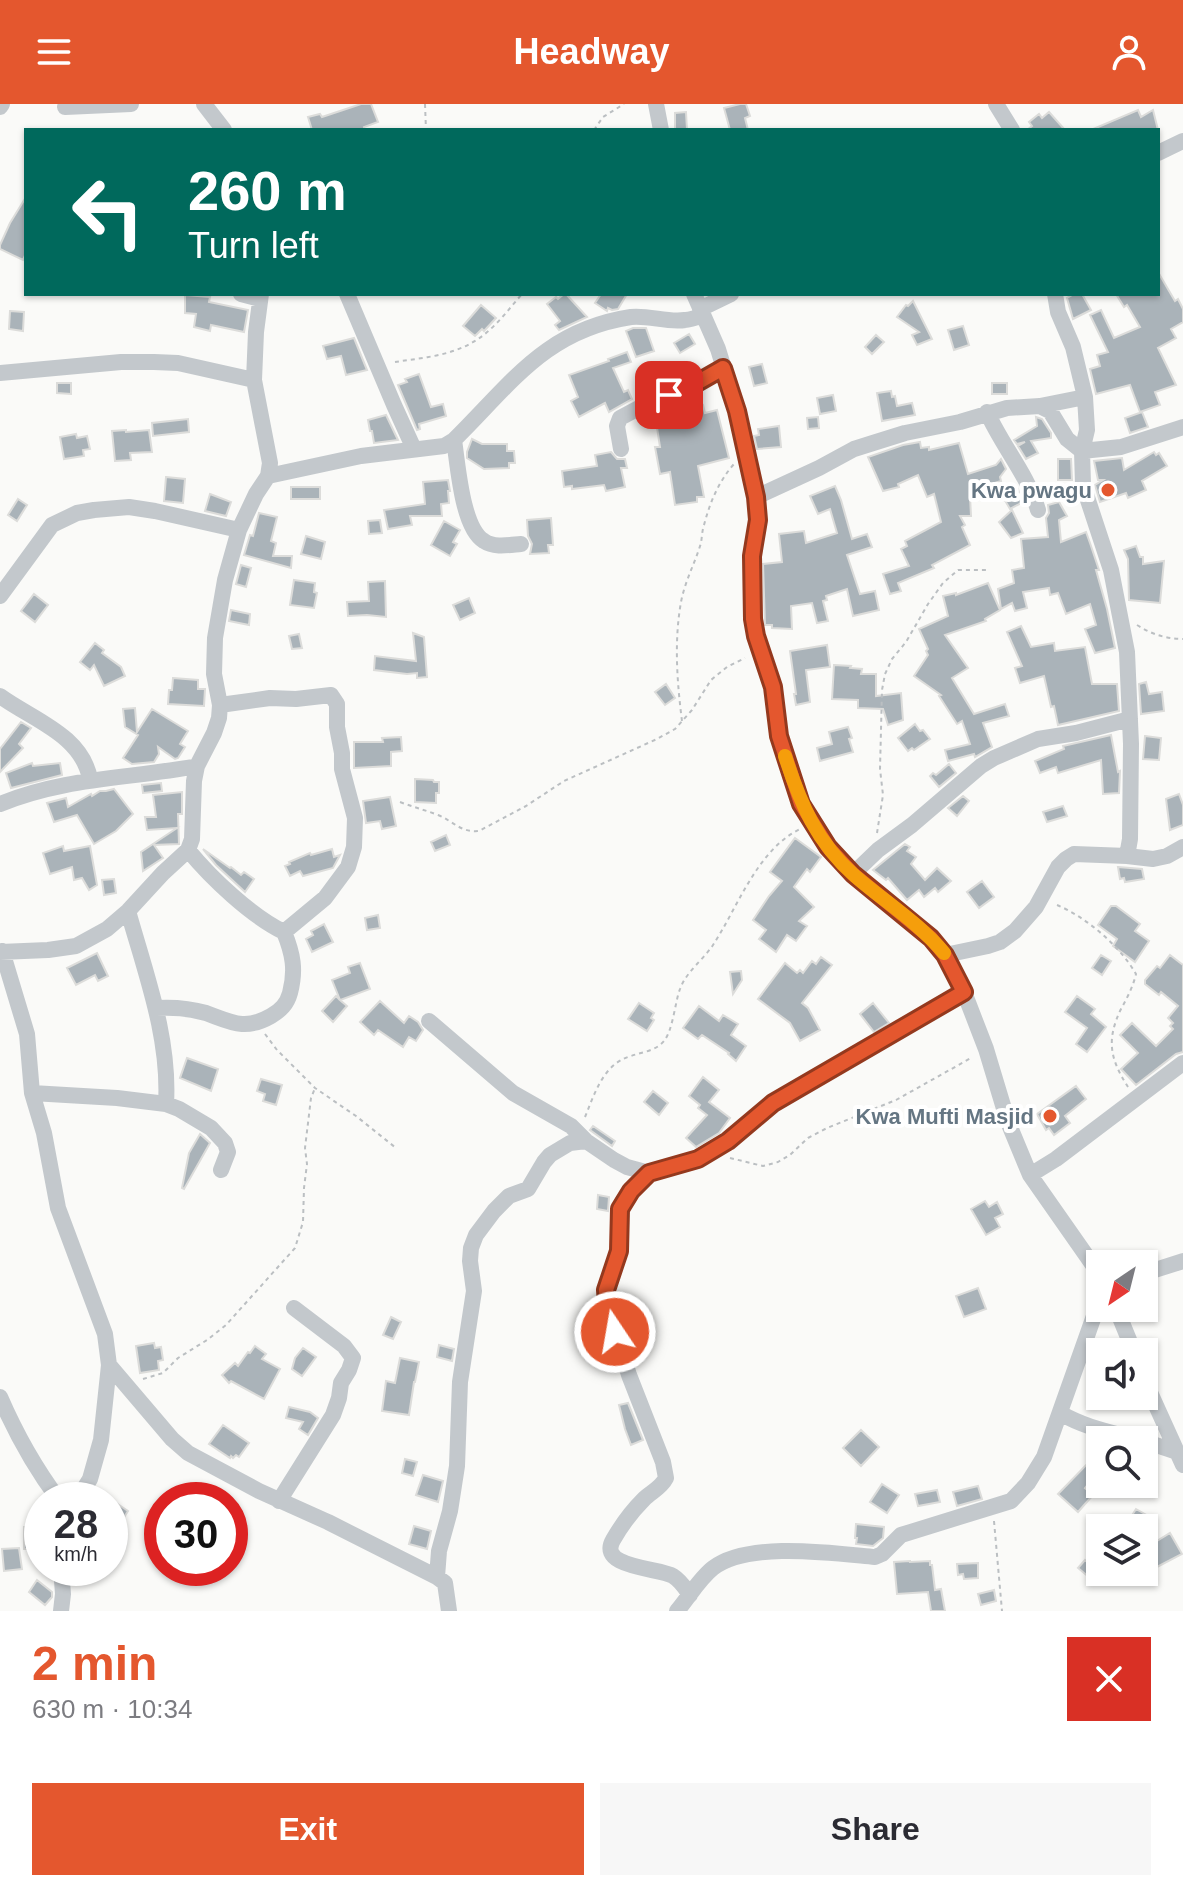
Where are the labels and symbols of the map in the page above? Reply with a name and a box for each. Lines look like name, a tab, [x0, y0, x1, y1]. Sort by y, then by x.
pin	[635, 361, 703, 429]
place label: Kwa pwagu	[971, 478, 1092, 503]
marker: Kwa pwagu	[1099, 481, 1117, 499]
place label: Kwa Mufti Masjid	[856, 1104, 1034, 1129]
marker: Kwa Mufti Masjid	[1041, 1107, 1059, 1125]
north arrow	[1086, 1250, 1158, 1322]
position arrow	[573, 1290, 657, 1374]
speed limit sign: 30	[144, 1482, 248, 1586]

